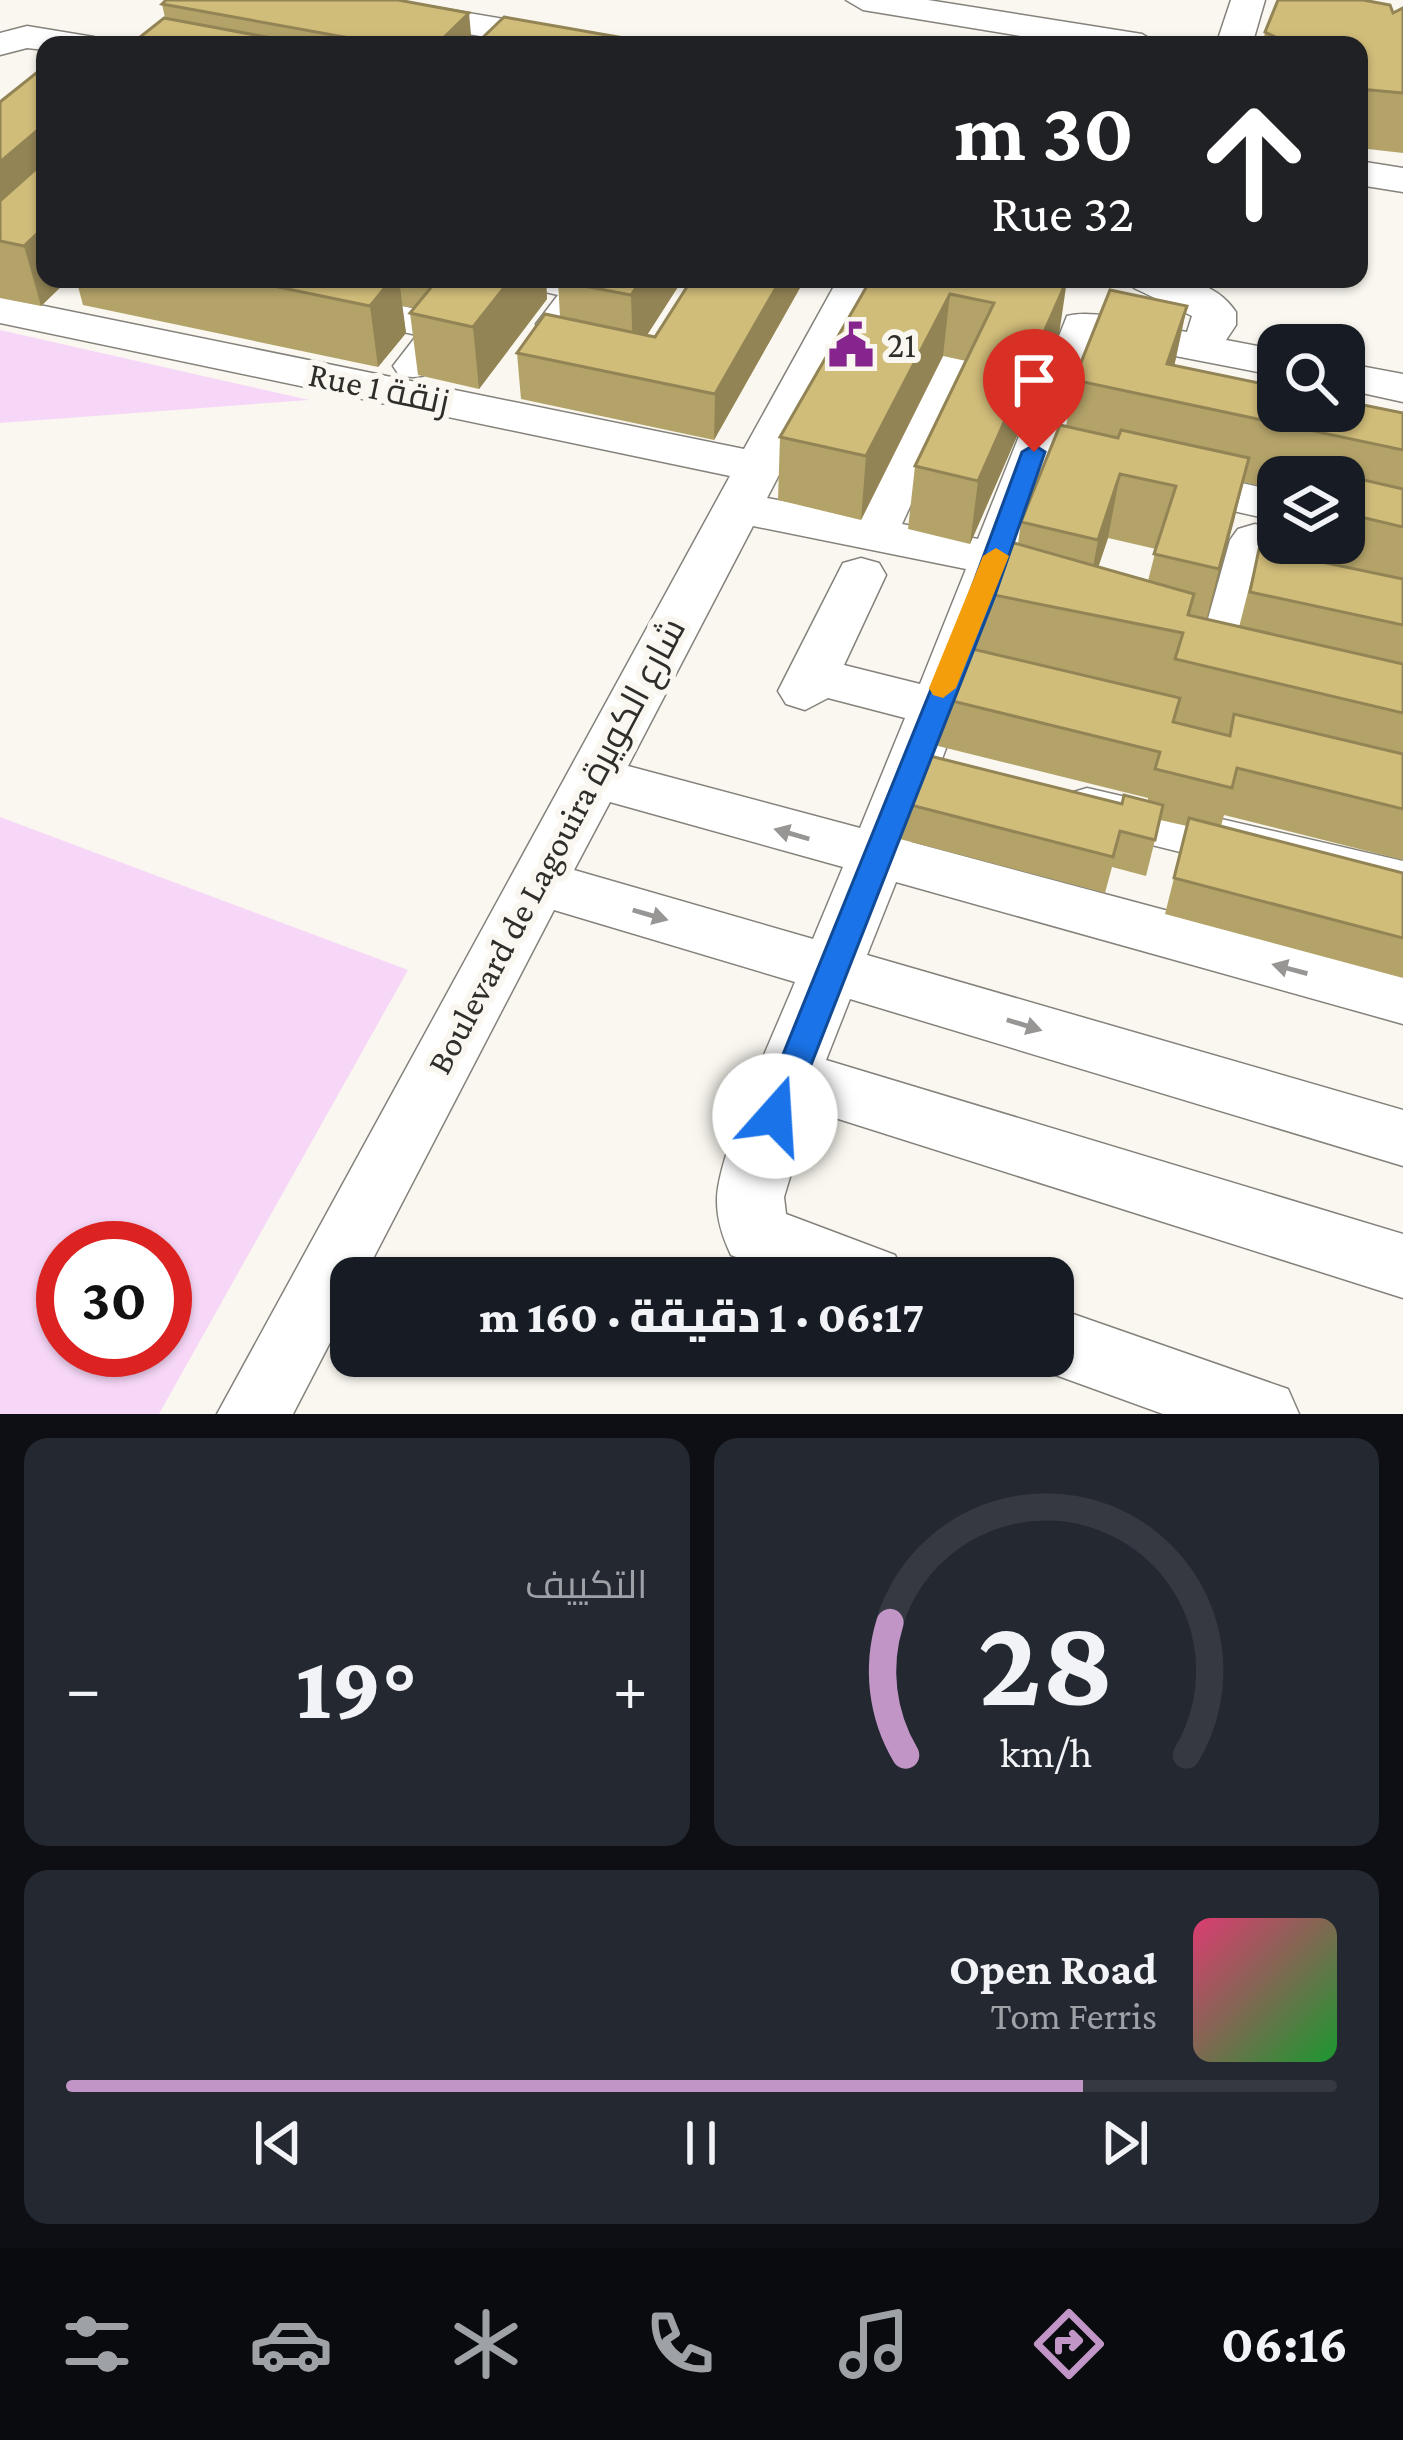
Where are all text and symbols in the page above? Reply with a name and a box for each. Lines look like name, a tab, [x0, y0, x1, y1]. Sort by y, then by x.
icon: ahead	[1176, 84, 1332, 240]
text: 30 m	[955, 85, 1134, 178]
text: Rue 32	[991, 183, 1134, 243]
public building icon: 21	[826, 320, 876, 370]
map controls	[1257, 324, 1365, 564]
button: search	[1257, 324, 1365, 432]
place label: 21	[887, 325, 916, 365]
pin	[983, 329, 1085, 452]
icon: arrive	[1001, 347, 1067, 413]
street label: Rue 1 زنقة	[305, 354, 453, 422]
button: layers	[1257, 456, 1365, 564]
street label: Boulevard de Lagouira شارع الكويرة	[419, 612, 697, 1082]
one-way arrow	[773, 824, 810, 842]
one-way arrow	[632, 907, 669, 925]
one-way arrow	[1271, 958, 1308, 977]
one-way arrow	[1006, 1017, 1043, 1035]
position arrow	[712, 1053, 838, 1179]
speed limit sign: 30	[36, 1221, 192, 1377]
text: 06:17 · 1 دقيقة · 160 m	[480, 1292, 924, 1342]
text: التكييف	[525, 1563, 648, 1606]
text: 28	[978, 1592, 1114, 1731]
text: 19°	[296, 1637, 418, 1737]
text: −	[66, 1651, 101, 1724]
text: +	[613, 1651, 647, 1724]
text: km/h	[1000, 1729, 1092, 1776]
text: Open Road	[949, 1944, 1157, 1994]
text: Tom Ferris	[991, 1994, 1157, 2037]
icon: previous	[245, 2110, 311, 2176]
icon: pause	[668, 2110, 734, 2176]
icon: next	[1092, 2110, 1158, 2176]
icon: filters	[55, 2302, 139, 2386]
icon: car	[249, 2302, 333, 2386]
icon: climate	[444, 2302, 528, 2386]
icon: phone	[638, 2302, 722, 2386]
icon: music	[832, 2302, 916, 2386]
icon: directions	[1027, 2302, 1111, 2386]
text: 06:16	[1221, 2314, 1348, 2374]

